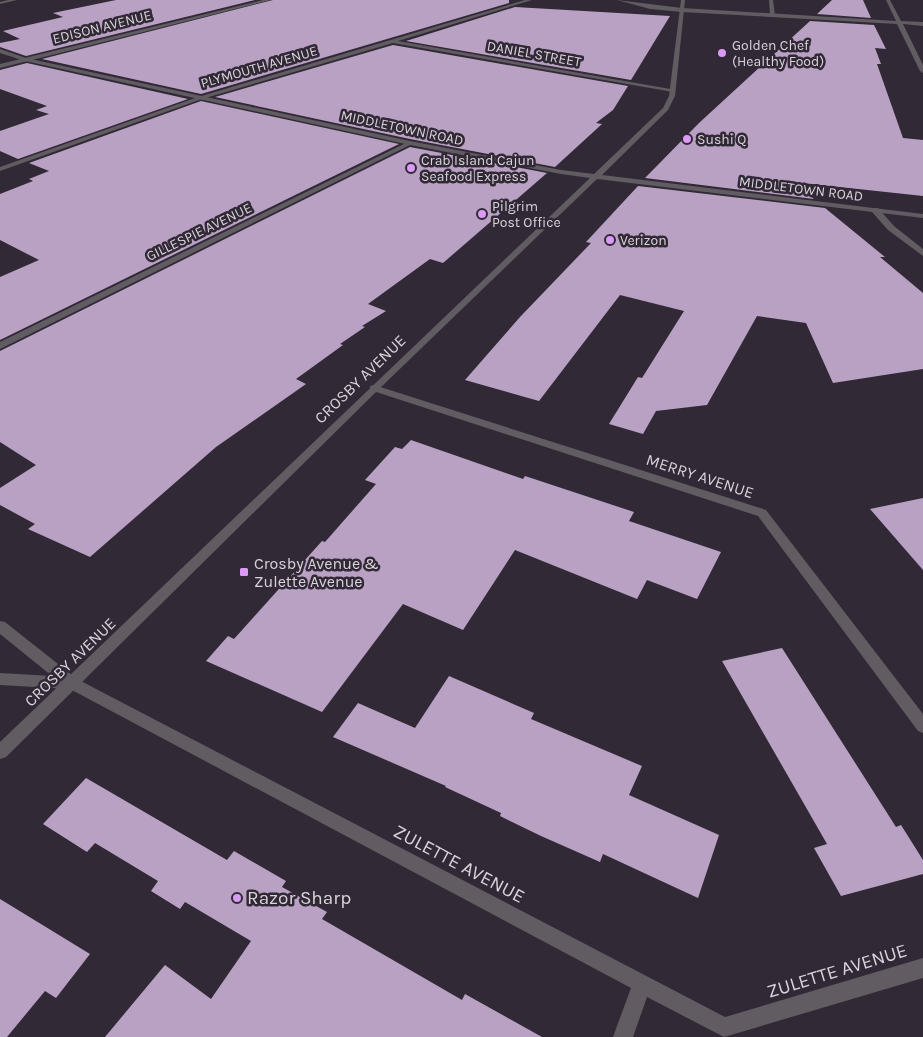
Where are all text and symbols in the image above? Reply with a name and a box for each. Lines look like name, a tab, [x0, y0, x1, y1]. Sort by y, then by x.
street label: EDISON AVENUE	[51, 6, 153, 48]
street label: DANIEL STREET	[486, 37, 582, 71]
place label: Golden Chef (Healthy Food)	[732, 37, 824, 70]
street label: PLYMOUTH AVENUE	[199, 42, 319, 92]
marker: Golden Chef (Healthy Food)	[716, 47, 728, 59]
street label: MIDDLETOWN ROAD	[339, 107, 465, 149]
place label: Sushi Q	[697, 131, 746, 148]
marker: Sushi Q	[681, 133, 693, 145]
place label: Crab Island Cajun Seafood Express	[421, 152, 535, 185]
marker: Crab Island Cajun Seafood Express	[405, 162, 417, 174]
street label: MIDDLETOWN ROAD	[738, 173, 864, 205]
place label: Pilgrim Post Office	[492, 198, 561, 231]
street label: GILLESPIE AVENUE	[144, 199, 254, 265]
marker: Pilgrim Post Office	[476, 208, 488, 220]
place label: Verizon	[620, 232, 667, 249]
marker: Verizon	[604, 234, 616, 246]
street label: CROSBY AVENUE	[311, 331, 409, 427]
street label: MERRY AVENUE	[644, 450, 756, 502]
place label: Crosby Avenue & Zulette Avenue	[254, 554, 379, 591]
marker: Crosby Avenue & Zulette Avenue	[238, 566, 250, 578]
street label: CROSBY AVENUE	[21, 614, 119, 710]
street label: ZULETTE AVENUE	[390, 820, 528, 908]
place label: Razor Sharp	[247, 887, 351, 909]
marker: Razor Sharp	[231, 892, 243, 904]
street label: ZULETTE AVENUE	[764, 939, 910, 1003]

